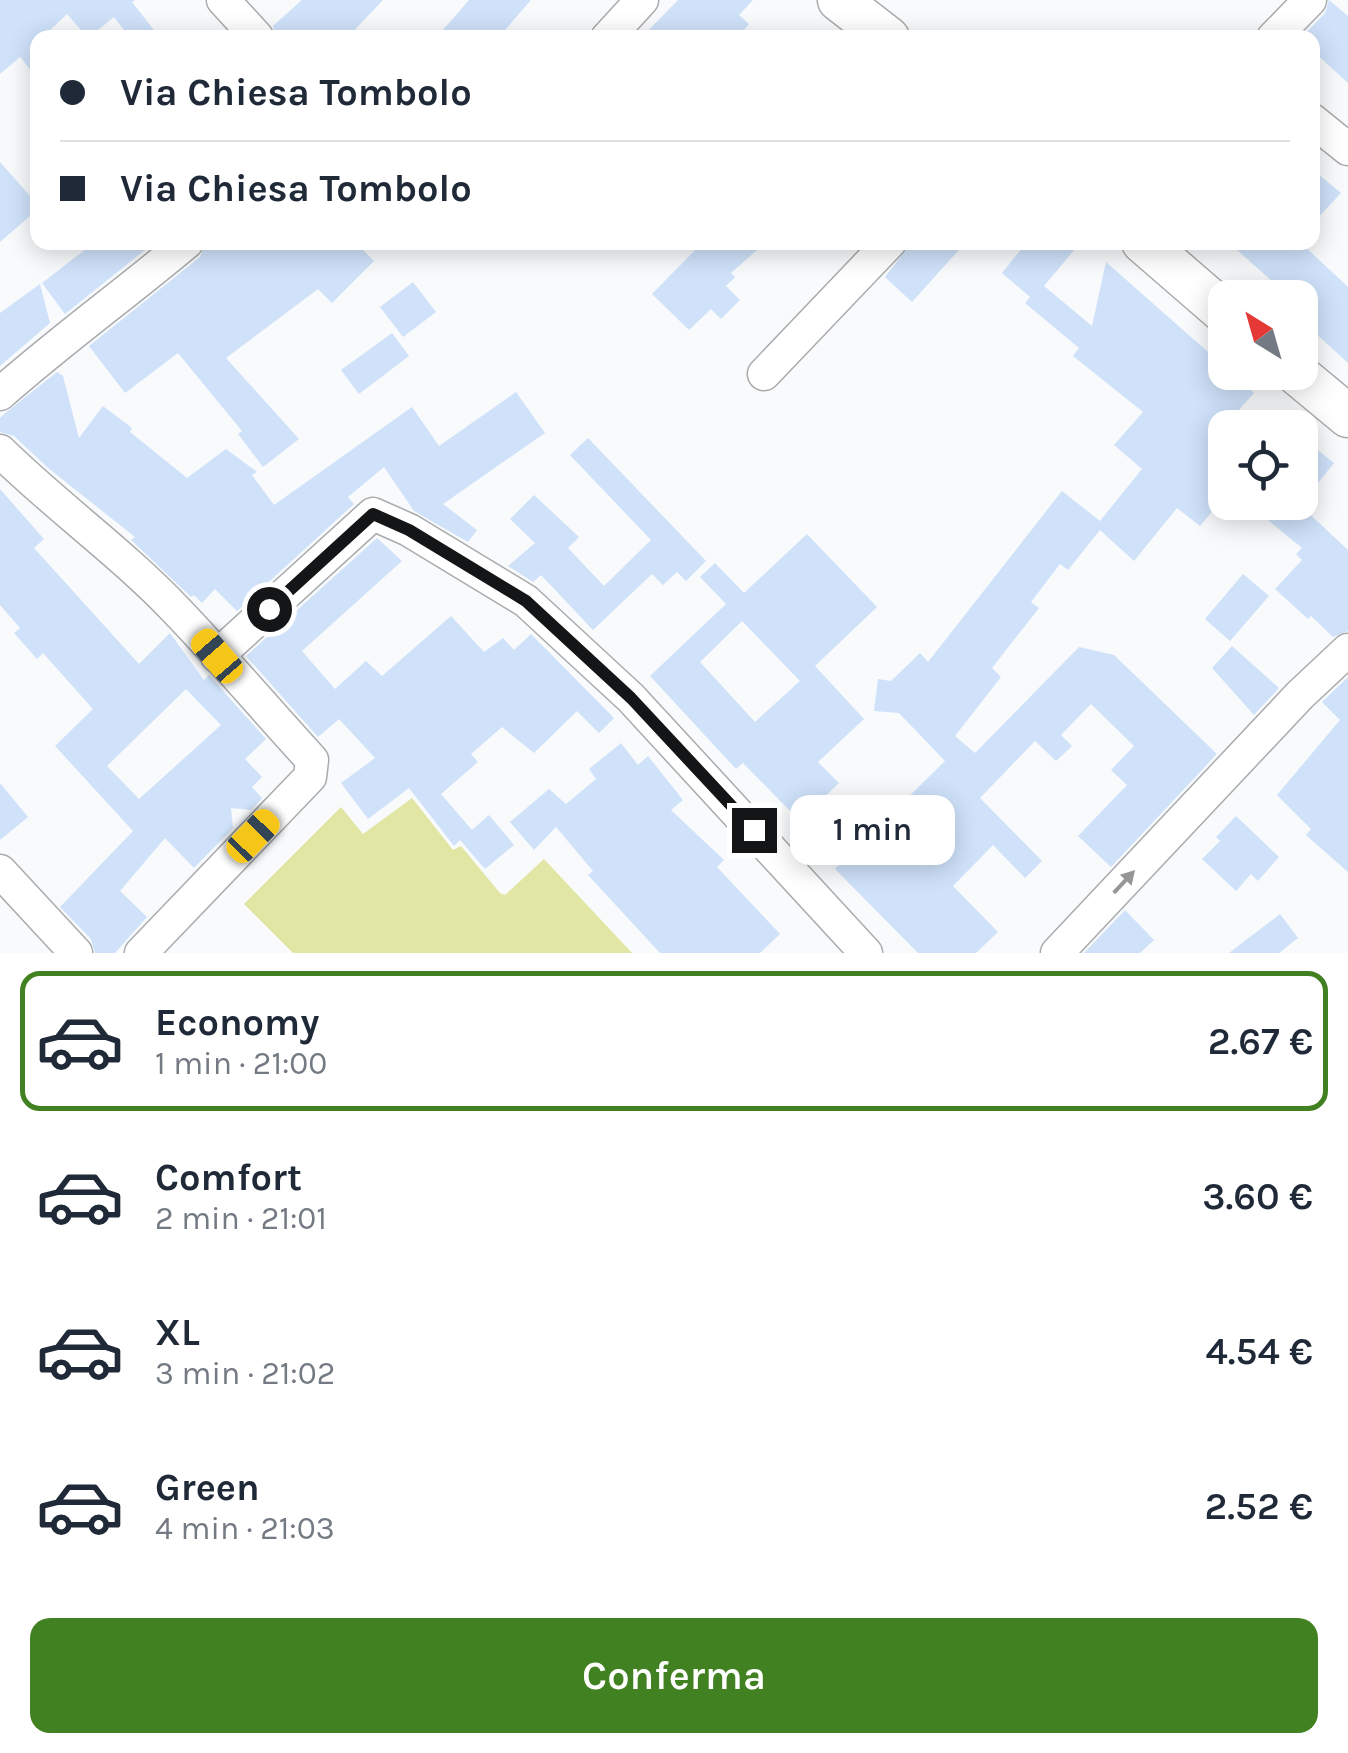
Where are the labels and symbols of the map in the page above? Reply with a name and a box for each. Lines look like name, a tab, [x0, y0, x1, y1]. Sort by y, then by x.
north arrow	[1208, 280, 1318, 390]
route start	[247, 587, 292, 632]
car	[186, 624, 248, 688]
callout: 1 min	[789, 795, 954, 865]
car	[221, 804, 285, 868]
route end	[732, 808, 777, 853]
one-way arrow	[1112, 870, 1135, 894]

